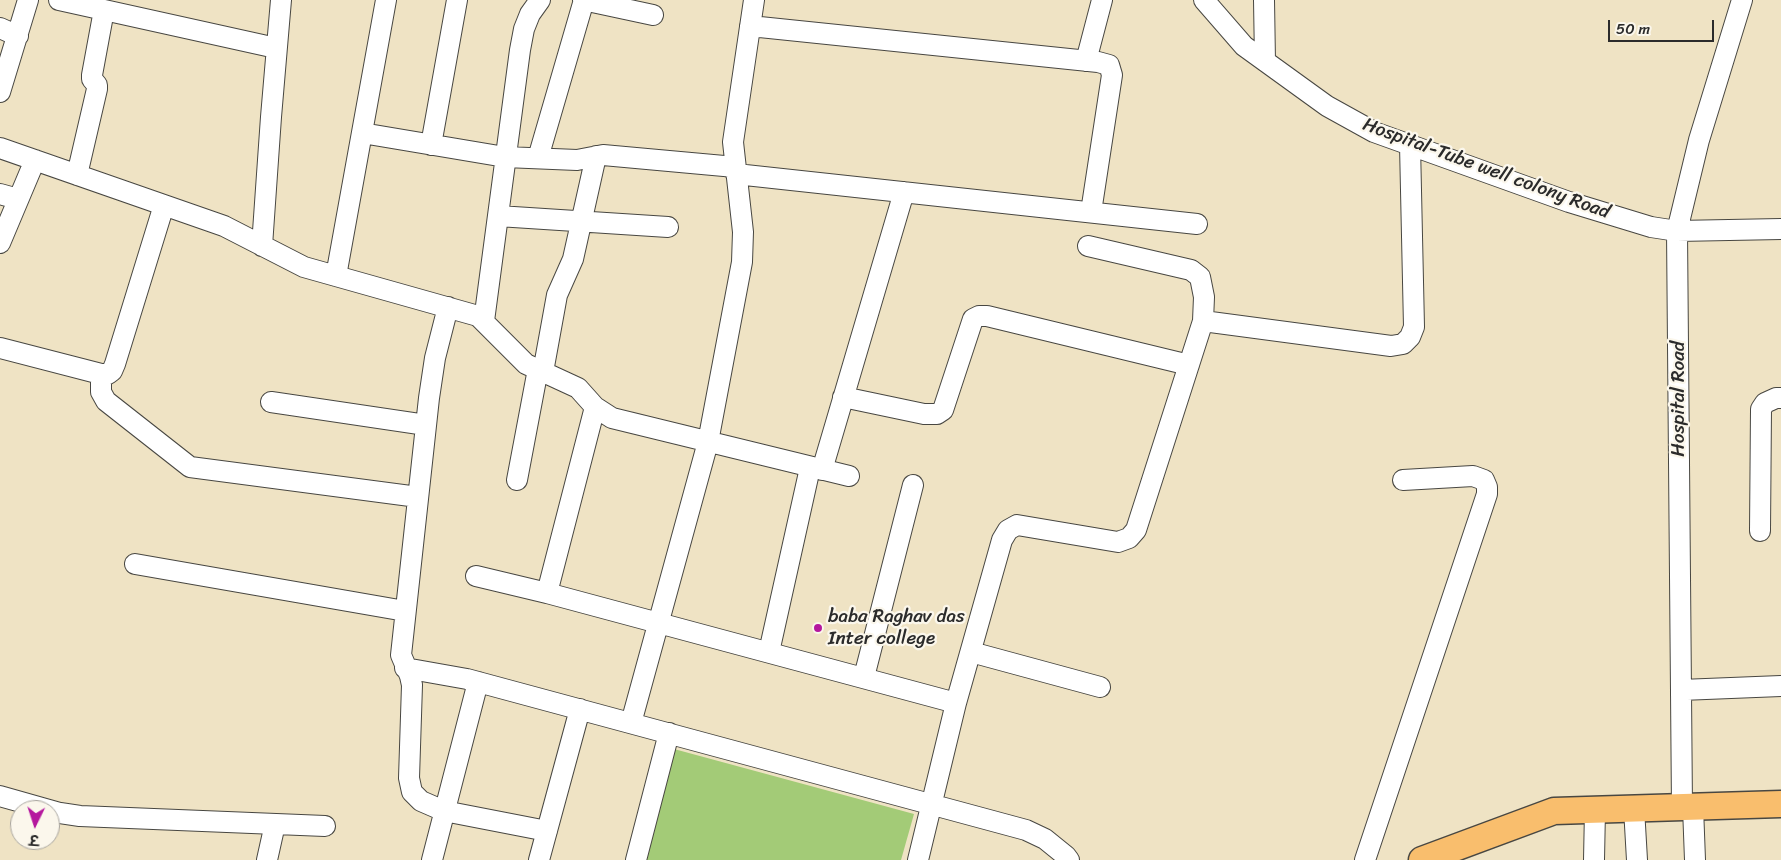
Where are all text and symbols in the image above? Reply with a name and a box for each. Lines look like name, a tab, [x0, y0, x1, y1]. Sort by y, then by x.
scale bar	[1611, 10, 1717, 42]
text: 50 m	[1616, 16, 1650, 42]
street label: Hospital-Tube well colony Road	[1359, 114, 1613, 224]
street label: Hospital Road	[1668, 341, 1690, 457]
place label: baba Raghav das Inter college	[828, 606, 965, 650]
marker: baba Raghav das Inter college	[812, 622, 824, 634]
north arrow	[10, 800, 60, 850]
text: उ	[28, 827, 40, 852]

